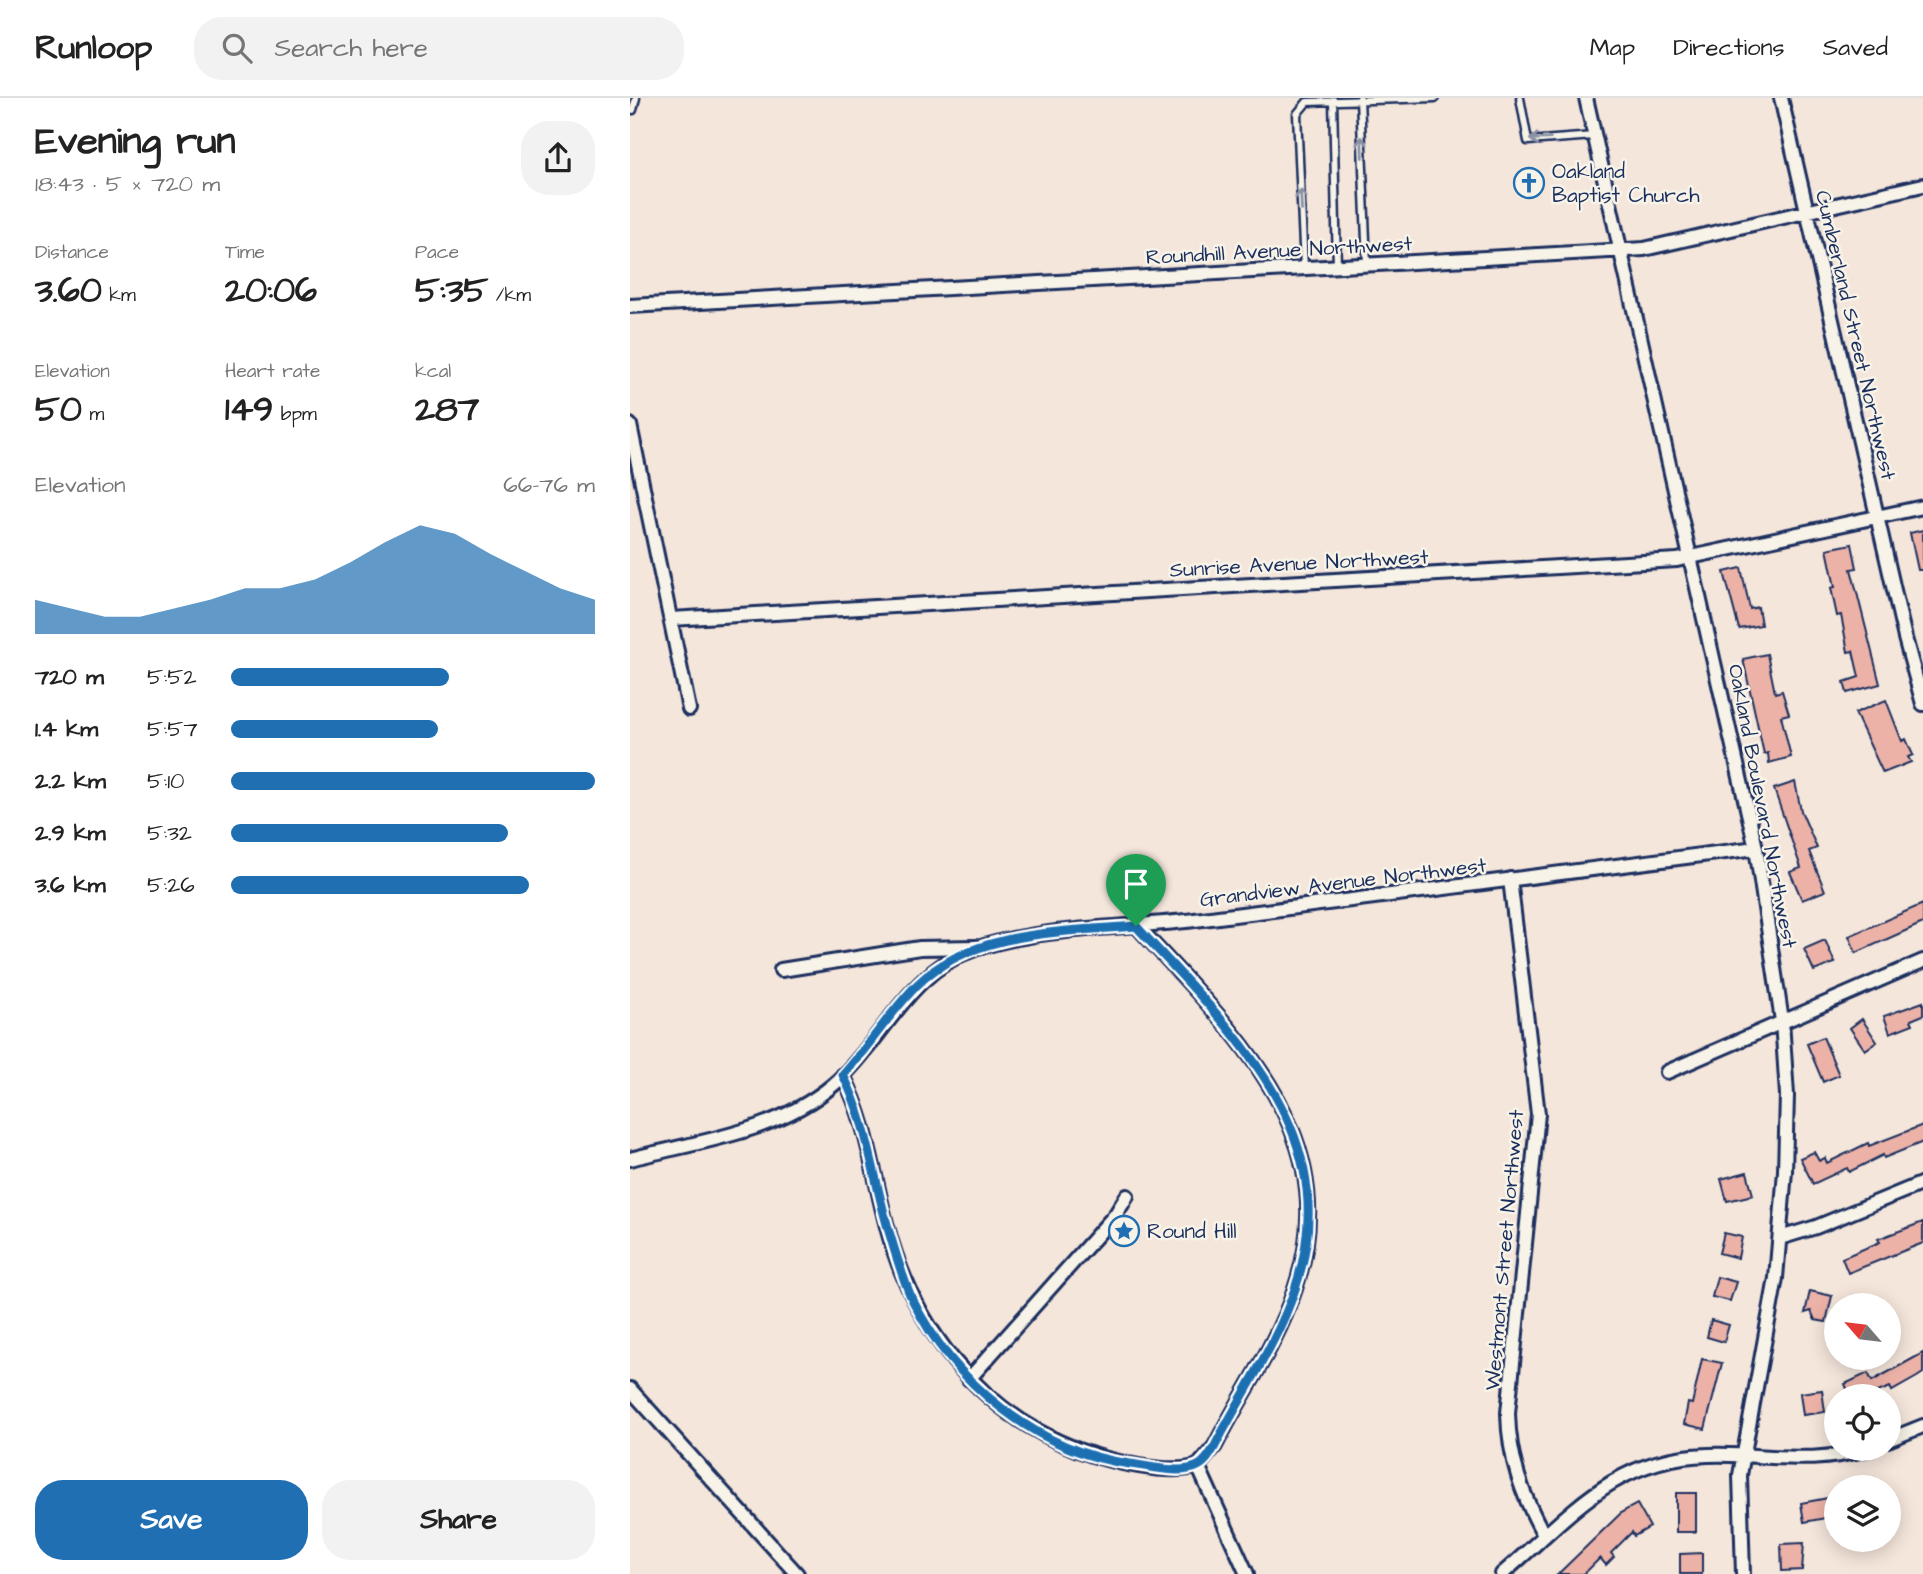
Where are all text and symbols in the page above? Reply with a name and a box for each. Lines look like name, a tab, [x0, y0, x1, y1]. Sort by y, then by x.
search box	[194, 17, 684, 80]
text: Runloop	[35, 25, 152, 71]
icon: search	[218, 29, 256, 67]
text: Search here	[274, 30, 428, 66]
text: Map	[1590, 31, 1635, 65]
text: Directions	[1673, 31, 1785, 65]
text: Saved	[1823, 31, 1888, 65]
text: Evening run	[35, 116, 236, 168]
button: share	[521, 121, 595, 195]
one-way arrow	[1529, 133, 1552, 146]
one-way arrow	[1356, 136, 1369, 159]
place label: Oakland Baptist Church	[1552, 157, 1700, 211]
church icon: Oakland Baptist Church	[1512, 166, 1546, 200]
text: 18:43 · 5 × 720 m	[35, 168, 220, 200]
street label: Cumberland Street Northwest	[1808, 187, 1903, 483]
one-way arrow	[1295, 188, 1308, 211]
street label: Roundhill Avenue Northwest	[1145, 229, 1413, 272]
text: Distance	[35, 239, 109, 266]
text: Time	[225, 239, 265, 266]
text: Pace	[415, 239, 459, 266]
text: 3.60	[35, 266, 102, 315]
text: 20:06	[225, 266, 317, 315]
text: 5:35	[415, 266, 488, 315]
text: km	[102, 282, 136, 309]
text: /km	[488, 282, 531, 309]
text: Elevation	[35, 358, 110, 385]
text: Heart rate	[225, 358, 320, 385]
text: kcal	[415, 358, 451, 385]
text: 50	[35, 385, 82, 434]
text: 149	[225, 385, 273, 434]
text: 287	[415, 385, 479, 434]
text: m	[82, 401, 104, 428]
text: bpm	[273, 401, 317, 428]
text: Elevation	[35, 469, 126, 501]
text: 66–76 m	[503, 469, 595, 501]
street label: Sunrise Avenue Northwest	[1169, 542, 1430, 585]
text: 720 m	[35, 661, 104, 693]
text: 5:52	[147, 661, 197, 693]
street label: Oakland Boulevard Northwest	[1721, 662, 1804, 951]
text: 1.4 km	[35, 713, 98, 745]
text: 5:57	[147, 713, 198, 745]
text: 2.2 km	[35, 765, 106, 797]
text: 5:10	[147, 765, 185, 797]
text: 2.9 km	[35, 817, 106, 849]
text: 5:32	[147, 817, 192, 849]
street label: Grandview Avenue Northwest	[1198, 850, 1488, 914]
pin	[1106, 854, 1166, 926]
icon: arrive	[1117, 865, 1155, 903]
text: 3.6 km	[35, 869, 106, 901]
text: 5:26	[147, 869, 195, 901]
street label: Westmont Street Northwest	[1478, 1108, 1531, 1392]
place icon: Round Hill	[1107, 1214, 1141, 1248]
place label: Round Hill	[1147, 1217, 1237, 1246]
north arrow	[1824, 1293, 1900, 1370]
map controls	[1824, 1293, 1901, 1552]
button: locate	[1824, 1384, 1901, 1461]
button: layers	[1824, 1475, 1901, 1552]
button: Save	[35, 1480, 308, 1560]
button: Share	[322, 1480, 595, 1560]

